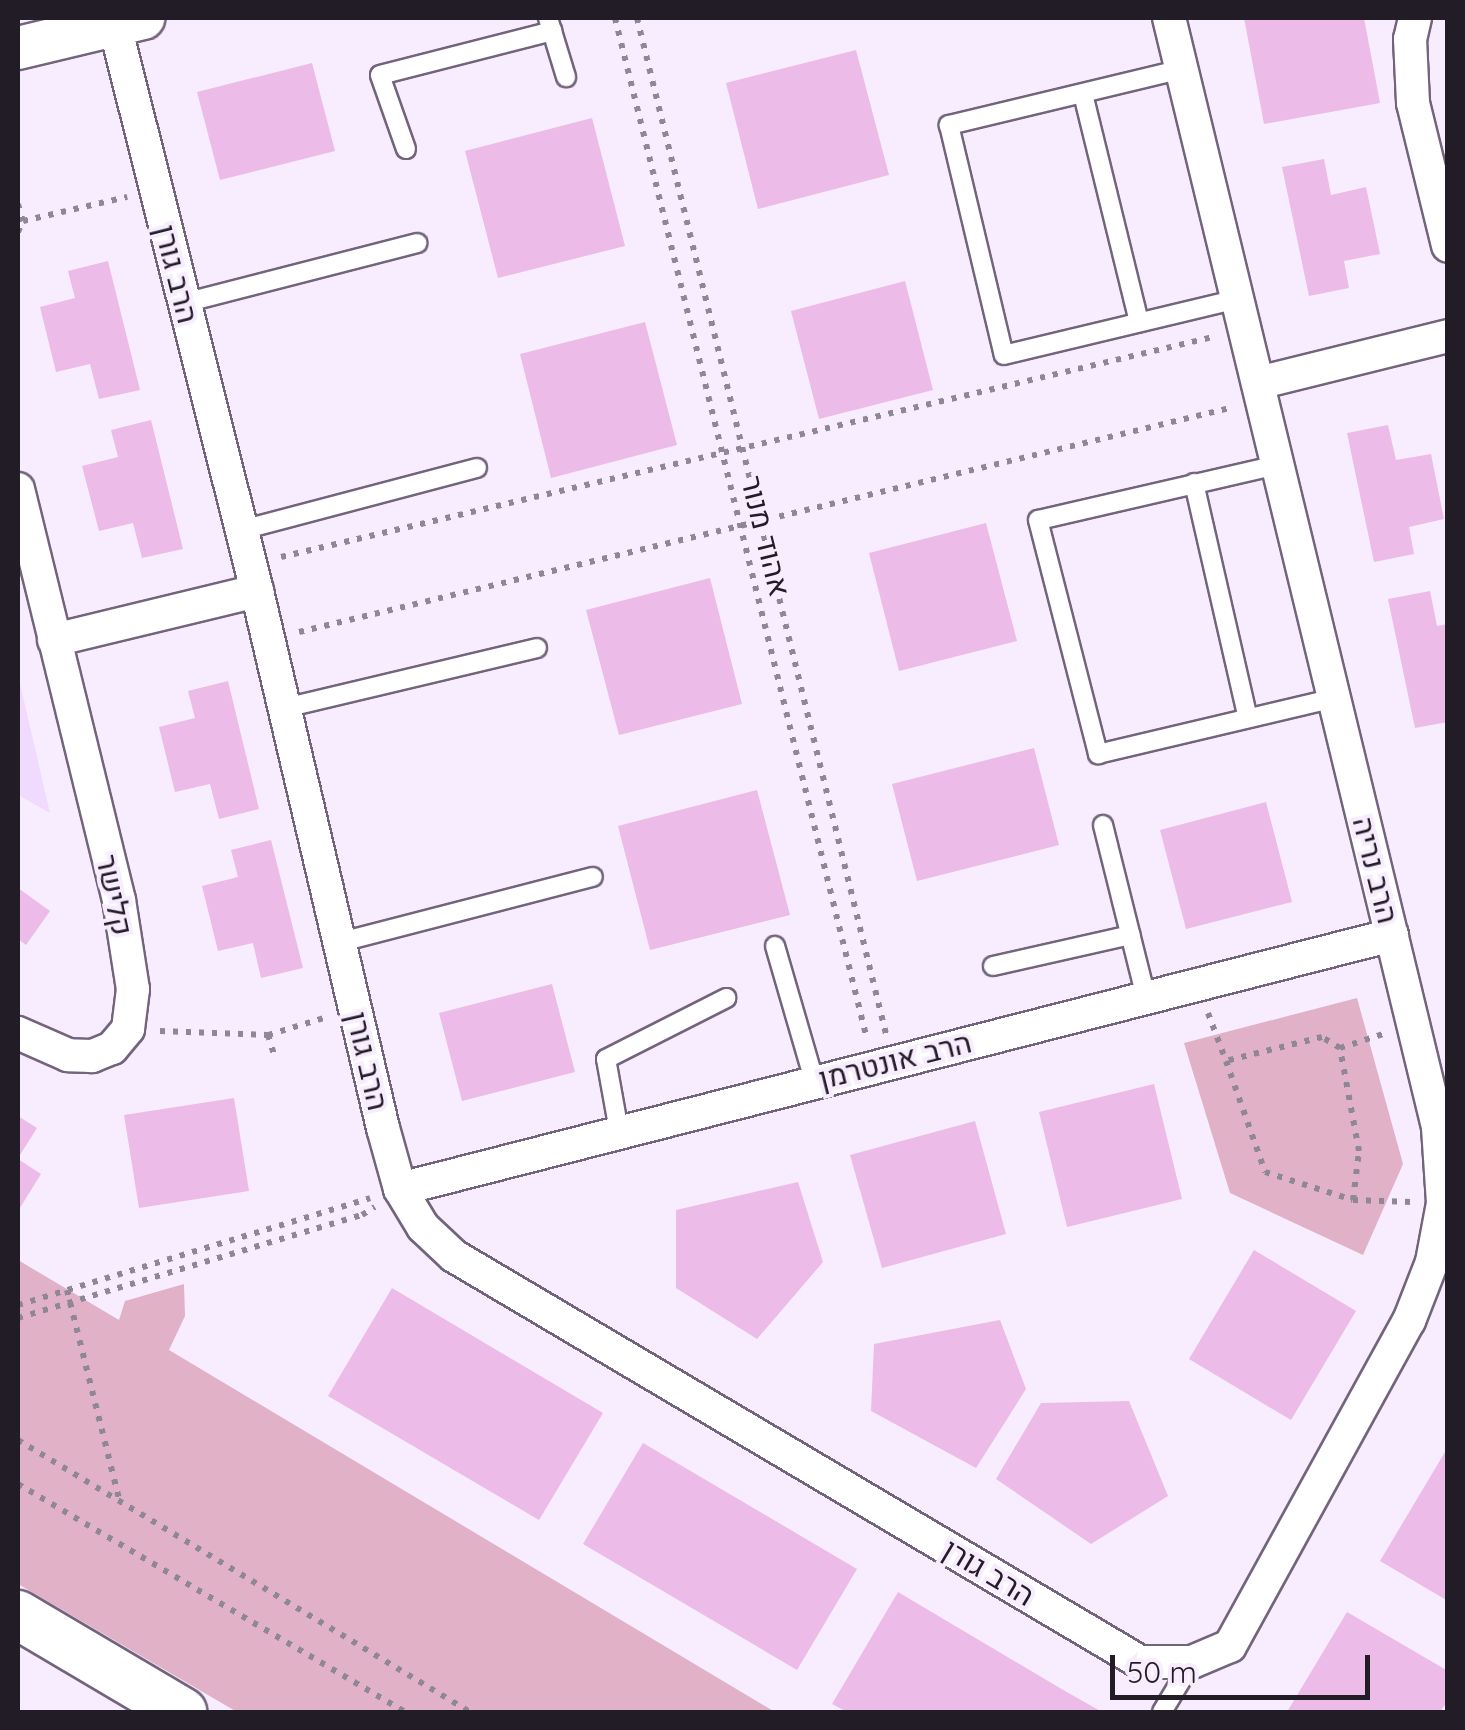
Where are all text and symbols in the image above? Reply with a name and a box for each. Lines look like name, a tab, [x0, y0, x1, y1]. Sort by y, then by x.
street label: הרב גורן	[147, 221, 207, 327]
street label: אהוד מנור	[734, 472, 798, 600]
street label: הרב נריה	[1345, 813, 1407, 927]
street label: קלישר	[89, 851, 141, 939]
street label: הרב גורן	[339, 1008, 397, 1114]
street label: הרב אונטרמן	[815, 1024, 975, 1096]
street label: הרב גורן	[937, 1531, 1041, 1613]
scale bar	[1115, 1635, 1375, 1697]
text: 50 m	[1127, 1653, 1197, 1691]

